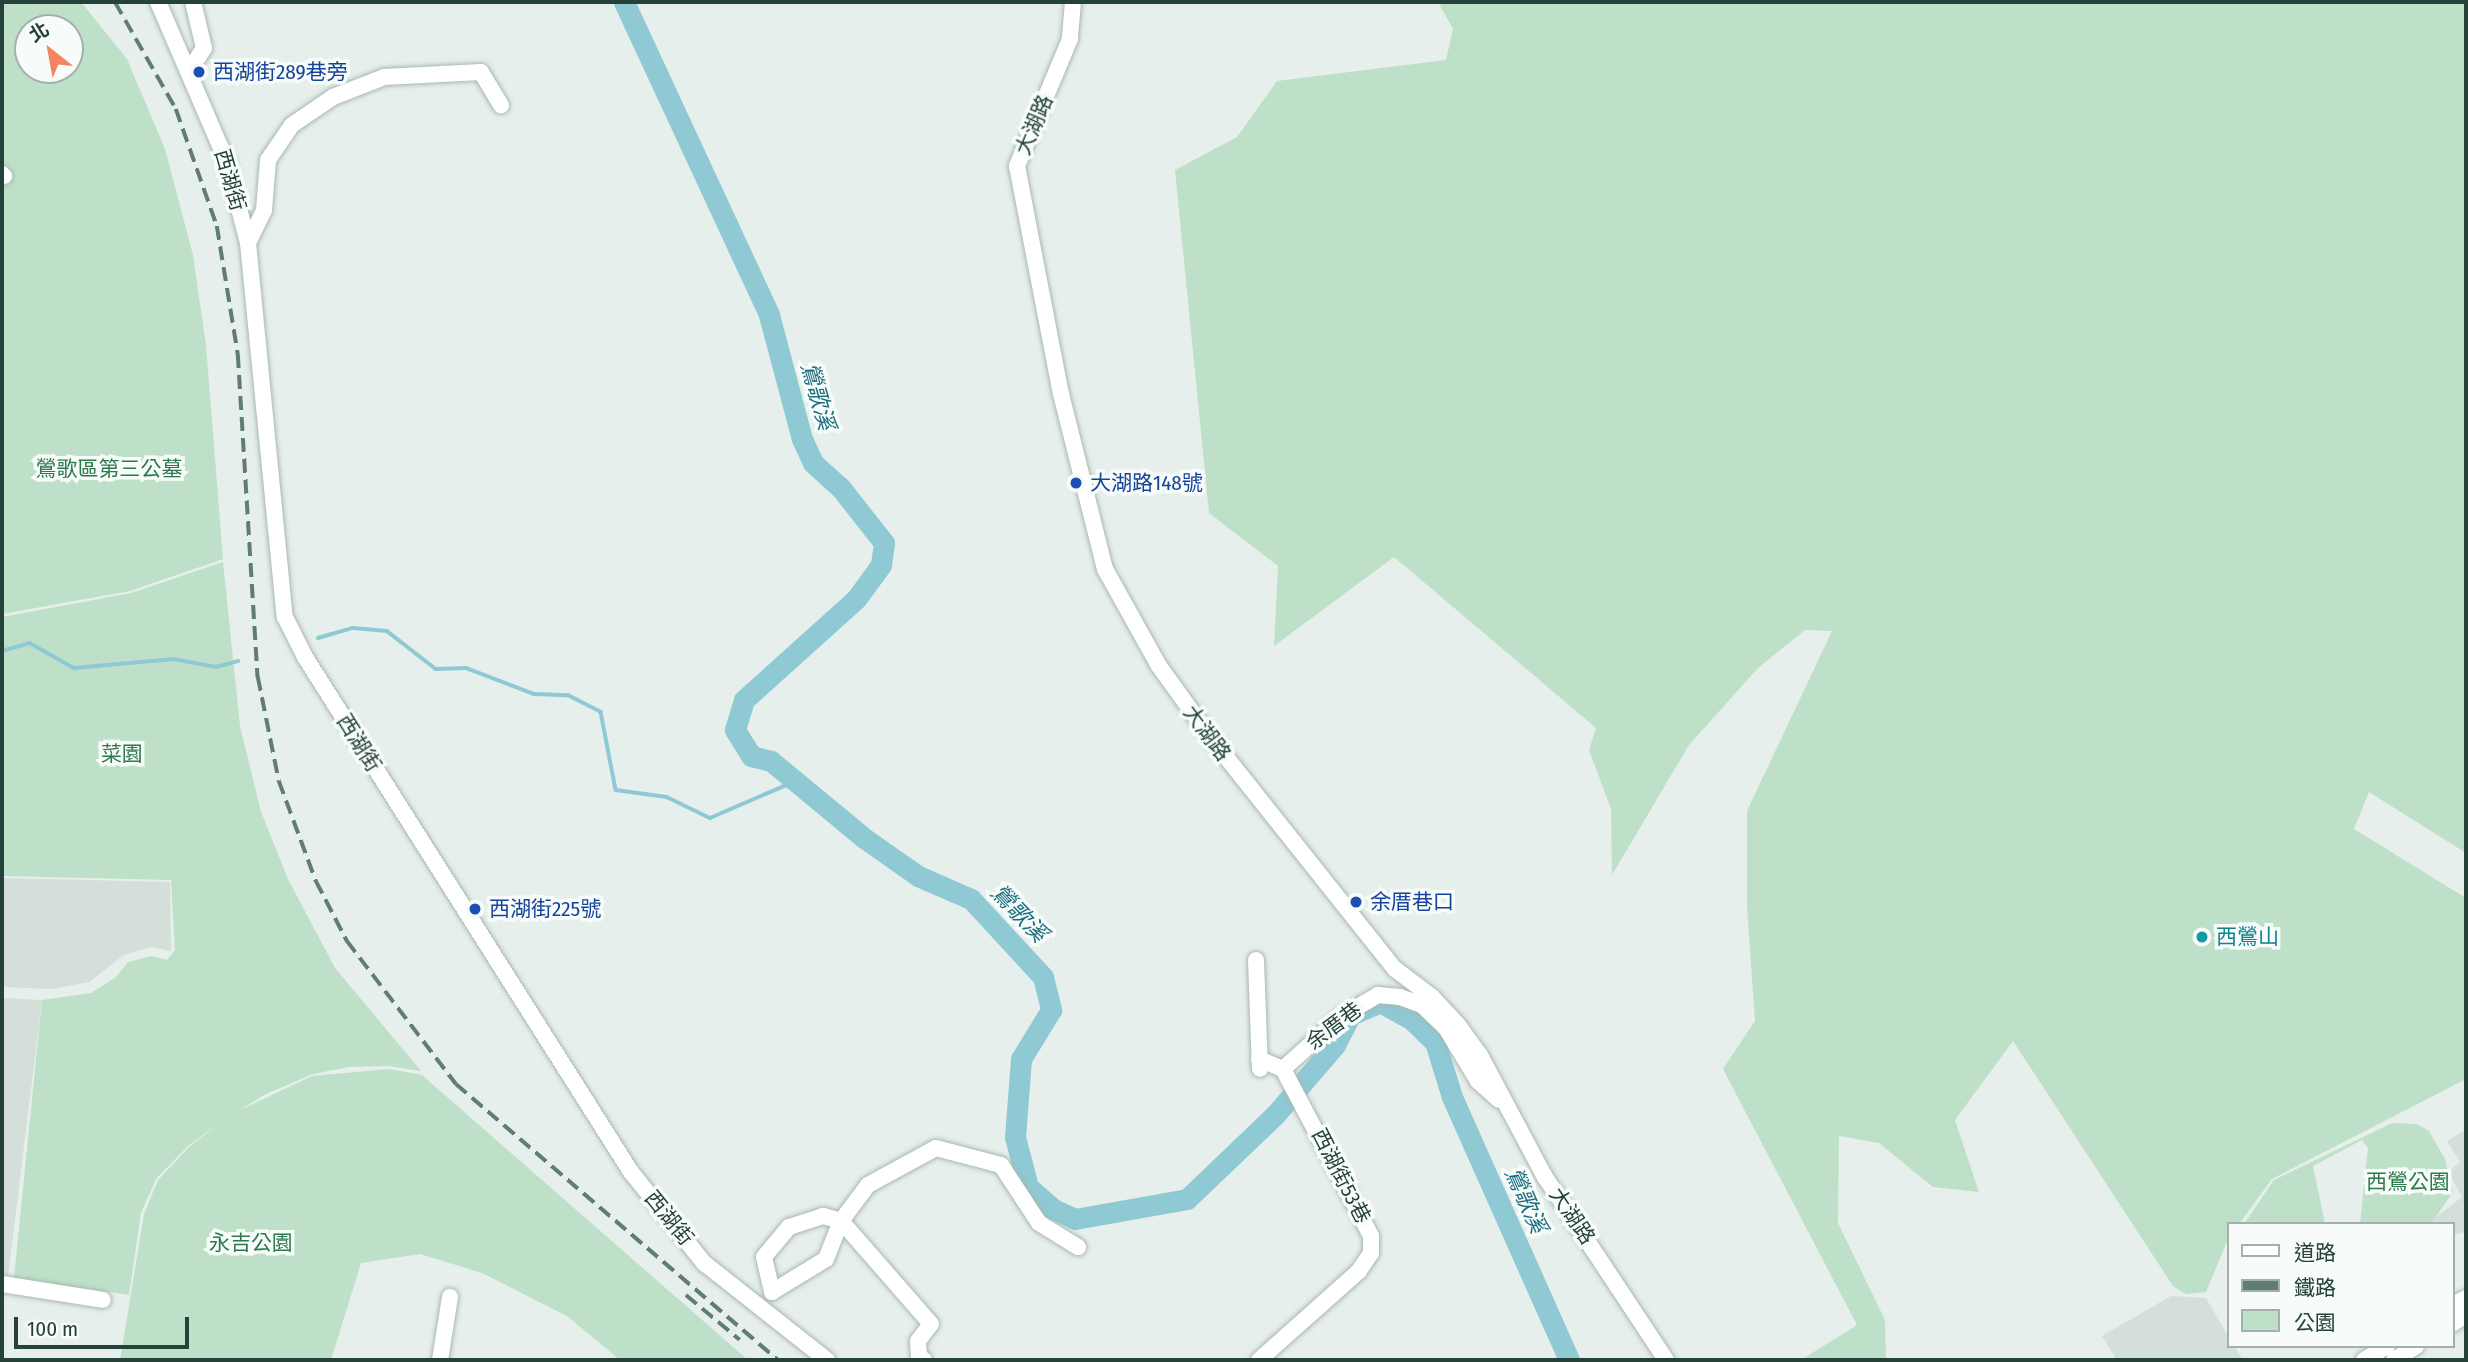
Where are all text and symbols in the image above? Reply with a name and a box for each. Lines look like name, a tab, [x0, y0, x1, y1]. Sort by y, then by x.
north arrow	[14, 14, 84, 84]
text: 北	[25, 18, 53, 47]
place label: 西湖街289巷旁	[213, 59, 348, 85]
marker: 西湖街289巷旁	[191, 64, 207, 80]
street label: 大湖路	[1010, 91, 1058, 159]
street label: 西湖街	[209, 146, 251, 214]
water label: 鶯歌溪	[795, 359, 841, 433]
park label: 鶯歌區第三公墓	[36, 456, 182, 482]
place label: 大湖路148號	[1090, 470, 1203, 496]
marker: 大湖路148號	[1068, 475, 1084, 491]
street label: 大湖路	[1178, 700, 1236, 766]
street label: 西湖街	[332, 710, 386, 776]
park label: 菜園	[101, 741, 143, 767]
water label: 鶯歌溪	[985, 879, 1053, 947]
place label: 余厝巷口	[1370, 889, 1454, 915]
marker: 余厝巷口	[1348, 894, 1364, 910]
place label: 西湖街225號	[489, 896, 601, 922]
marker: 西湖街225號	[467, 901, 483, 917]
place label: 西鶯山	[2216, 924, 2279, 950]
marker: 西鶯山	[2194, 929, 2210, 945]
street label: 余厝巷	[1301, 997, 1367, 1055]
street label: 西湖街53巷	[1306, 1124, 1376, 1228]
water label: 鶯歌溪	[1499, 1163, 1553, 1237]
park label: 西鶯公園	[2366, 1169, 2450, 1195]
street label: 大湖路	[1544, 1183, 1600, 1249]
street label: 西湖街	[639, 1186, 699, 1250]
legend	[2226, 1222, 2454, 1348]
park label: 永吉公園	[209, 1230, 293, 1256]
text: 道路	[2294, 1240, 2336, 1266]
text: 鐵路	[2294, 1275, 2336, 1301]
scale bar	[18, 1302, 192, 1346]
text: 公園	[2294, 1310, 2336, 1336]
text: 100 m	[27, 1316, 78, 1342]

